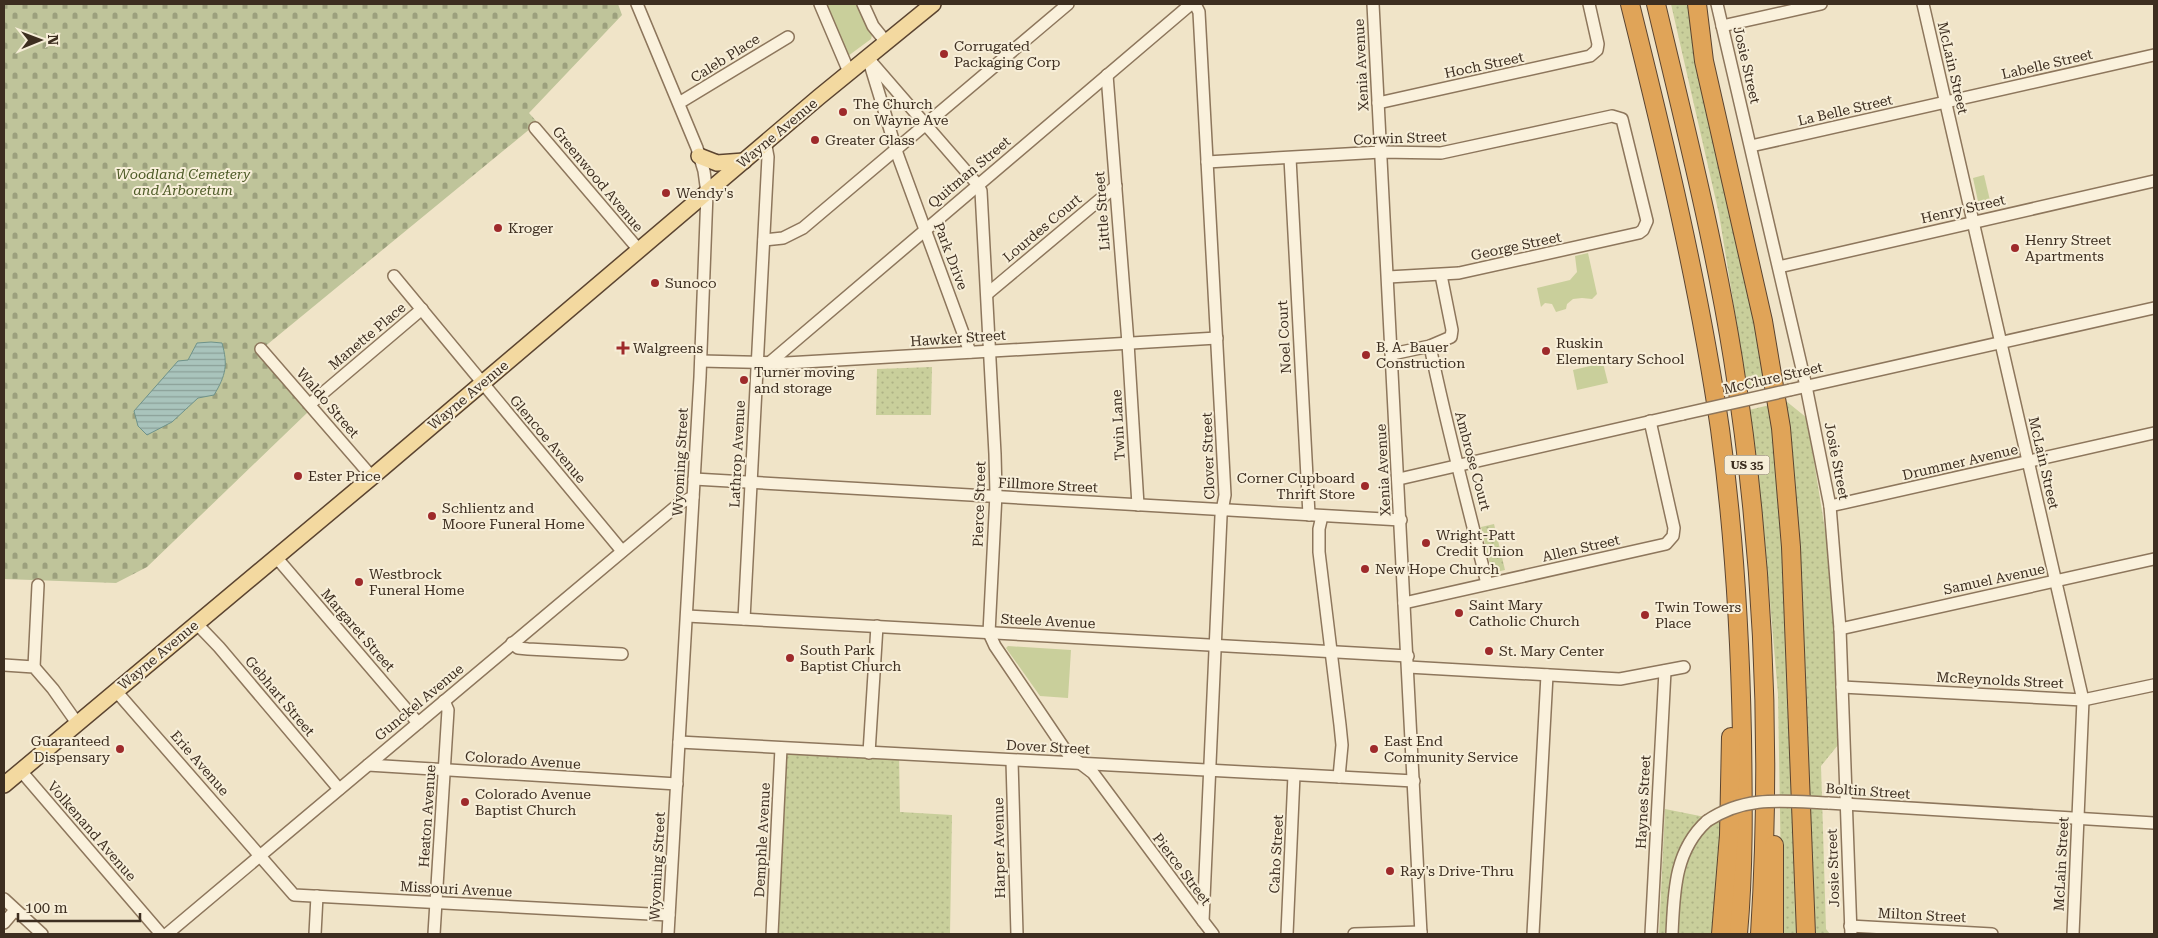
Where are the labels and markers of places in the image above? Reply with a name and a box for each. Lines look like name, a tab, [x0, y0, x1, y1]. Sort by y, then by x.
place label: Corrugated Packaging Corp	[954, 38, 1060, 70]
marker: Corrugated Packaging Corp	[938, 48, 950, 60]
place label: The Church on Wayne Ave	[853, 96, 949, 128]
marker: The Church on Wayne Ave	[837, 106, 849, 118]
place label: Greater Glass	[825, 132, 915, 148]
marker: Greater Glass	[809, 134, 821, 146]
place label: Wendy's	[676, 185, 734, 201]
marker: Wendy's	[660, 187, 672, 199]
place label: Kroger	[508, 220, 554, 236]
marker: Kroger	[492, 222, 504, 234]
place label: Henry Street Apartments	[2025, 232, 2111, 264]
marker: Henry Street Apartments	[2009, 242, 2021, 254]
place label: Sunoco	[665, 275, 717, 291]
marker: Sunoco	[649, 277, 661, 289]
place label: Ruskin Elementary School	[1556, 335, 1685, 367]
place label: B. A. Bauer Construction	[1376, 339, 1465, 371]
place label: Walgreens	[633, 340, 704, 356]
marker: Walgreens	[617, 342, 629, 354]
marker: Ruskin Elementary School	[1540, 345, 1552, 357]
marker: B. A. Bauer Construction	[1360, 349, 1372, 361]
place label: Turner moving and storage	[754, 364, 854, 396]
marker: Turner moving and storage	[738, 374, 750, 386]
place label: Ester Price	[308, 468, 381, 484]
marker: Ester Price	[292, 470, 304, 482]
place label: Corner Cupboard Thrift Store	[1237, 470, 1355, 502]
marker: Corner Cupboard Thrift Store	[1359, 480, 1371, 492]
place label: Schlientz and Moore Funeral Home	[442, 500, 585, 532]
marker: Schlientz and Moore Funeral Home	[426, 510, 438, 522]
place label: Wright-Patt Credit Union	[1436, 527, 1524, 559]
marker: Wright-Patt Credit Union	[1420, 537, 1432, 549]
place label: New Hope Church	[1375, 561, 1499, 577]
marker: New Hope Church	[1359, 563, 1371, 575]
place label: Westbrock Funeral Home	[369, 566, 465, 598]
marker: Westbrock Funeral Home	[353, 576, 365, 588]
place label: Saint Mary Catholic Church	[1469, 597, 1580, 629]
place label: Twin Towers Place	[1655, 599, 1741, 631]
marker: Saint Mary Catholic Church	[1453, 607, 1465, 619]
marker: Twin Towers Place	[1639, 609, 1651, 621]
place label: South Park Baptist Church	[800, 642, 901, 674]
place label: St. Mary Center	[1499, 643, 1605, 659]
marker: St. Mary Center	[1483, 645, 1495, 657]
marker: South Park Baptist Church	[784, 652, 796, 664]
place label: Guaranteed Dispensary	[31, 733, 111, 765]
place label: East End Community Service	[1384, 733, 1519, 765]
marker: Guaranteed Dispensary	[114, 743, 126, 755]
marker: East End Community Service	[1368, 743, 1380, 755]
place label: Colorado Avenue Baptist Church	[475, 786, 591, 818]
marker: Colorado Avenue Baptist Church	[459, 796, 471, 808]
place label: Ray's Drive-Thru	[1400, 863, 1514, 879]
marker: Ray's Drive-Thru	[1384, 865, 1396, 877]

